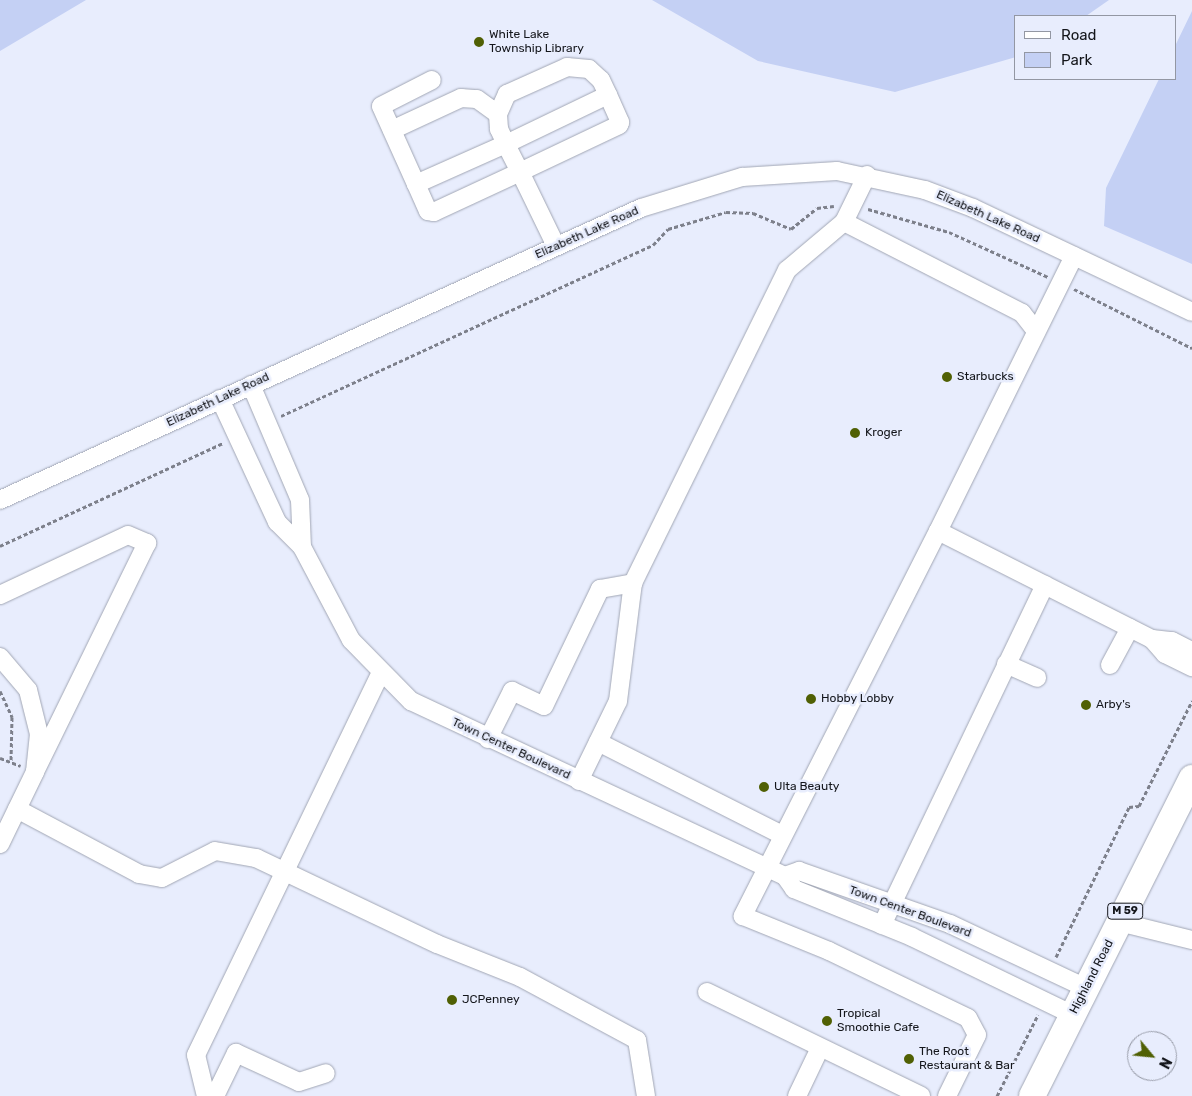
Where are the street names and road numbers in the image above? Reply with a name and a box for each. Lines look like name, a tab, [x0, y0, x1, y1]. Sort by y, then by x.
street label: Elizabeth Lake Road	[934, 188, 1042, 246]
street label: Elizabeth Lake Road	[533, 204, 641, 262]
street label: Elizabeth Lake Road	[164, 370, 272, 430]
street label: Town Center Boulevard	[449, 715, 573, 783]
street label: Town Center Boulevard	[847, 883, 973, 941]
road number: M 59	[1106, 902, 1144, 919]
street label: Highland Road	[1067, 938, 1117, 1016]

